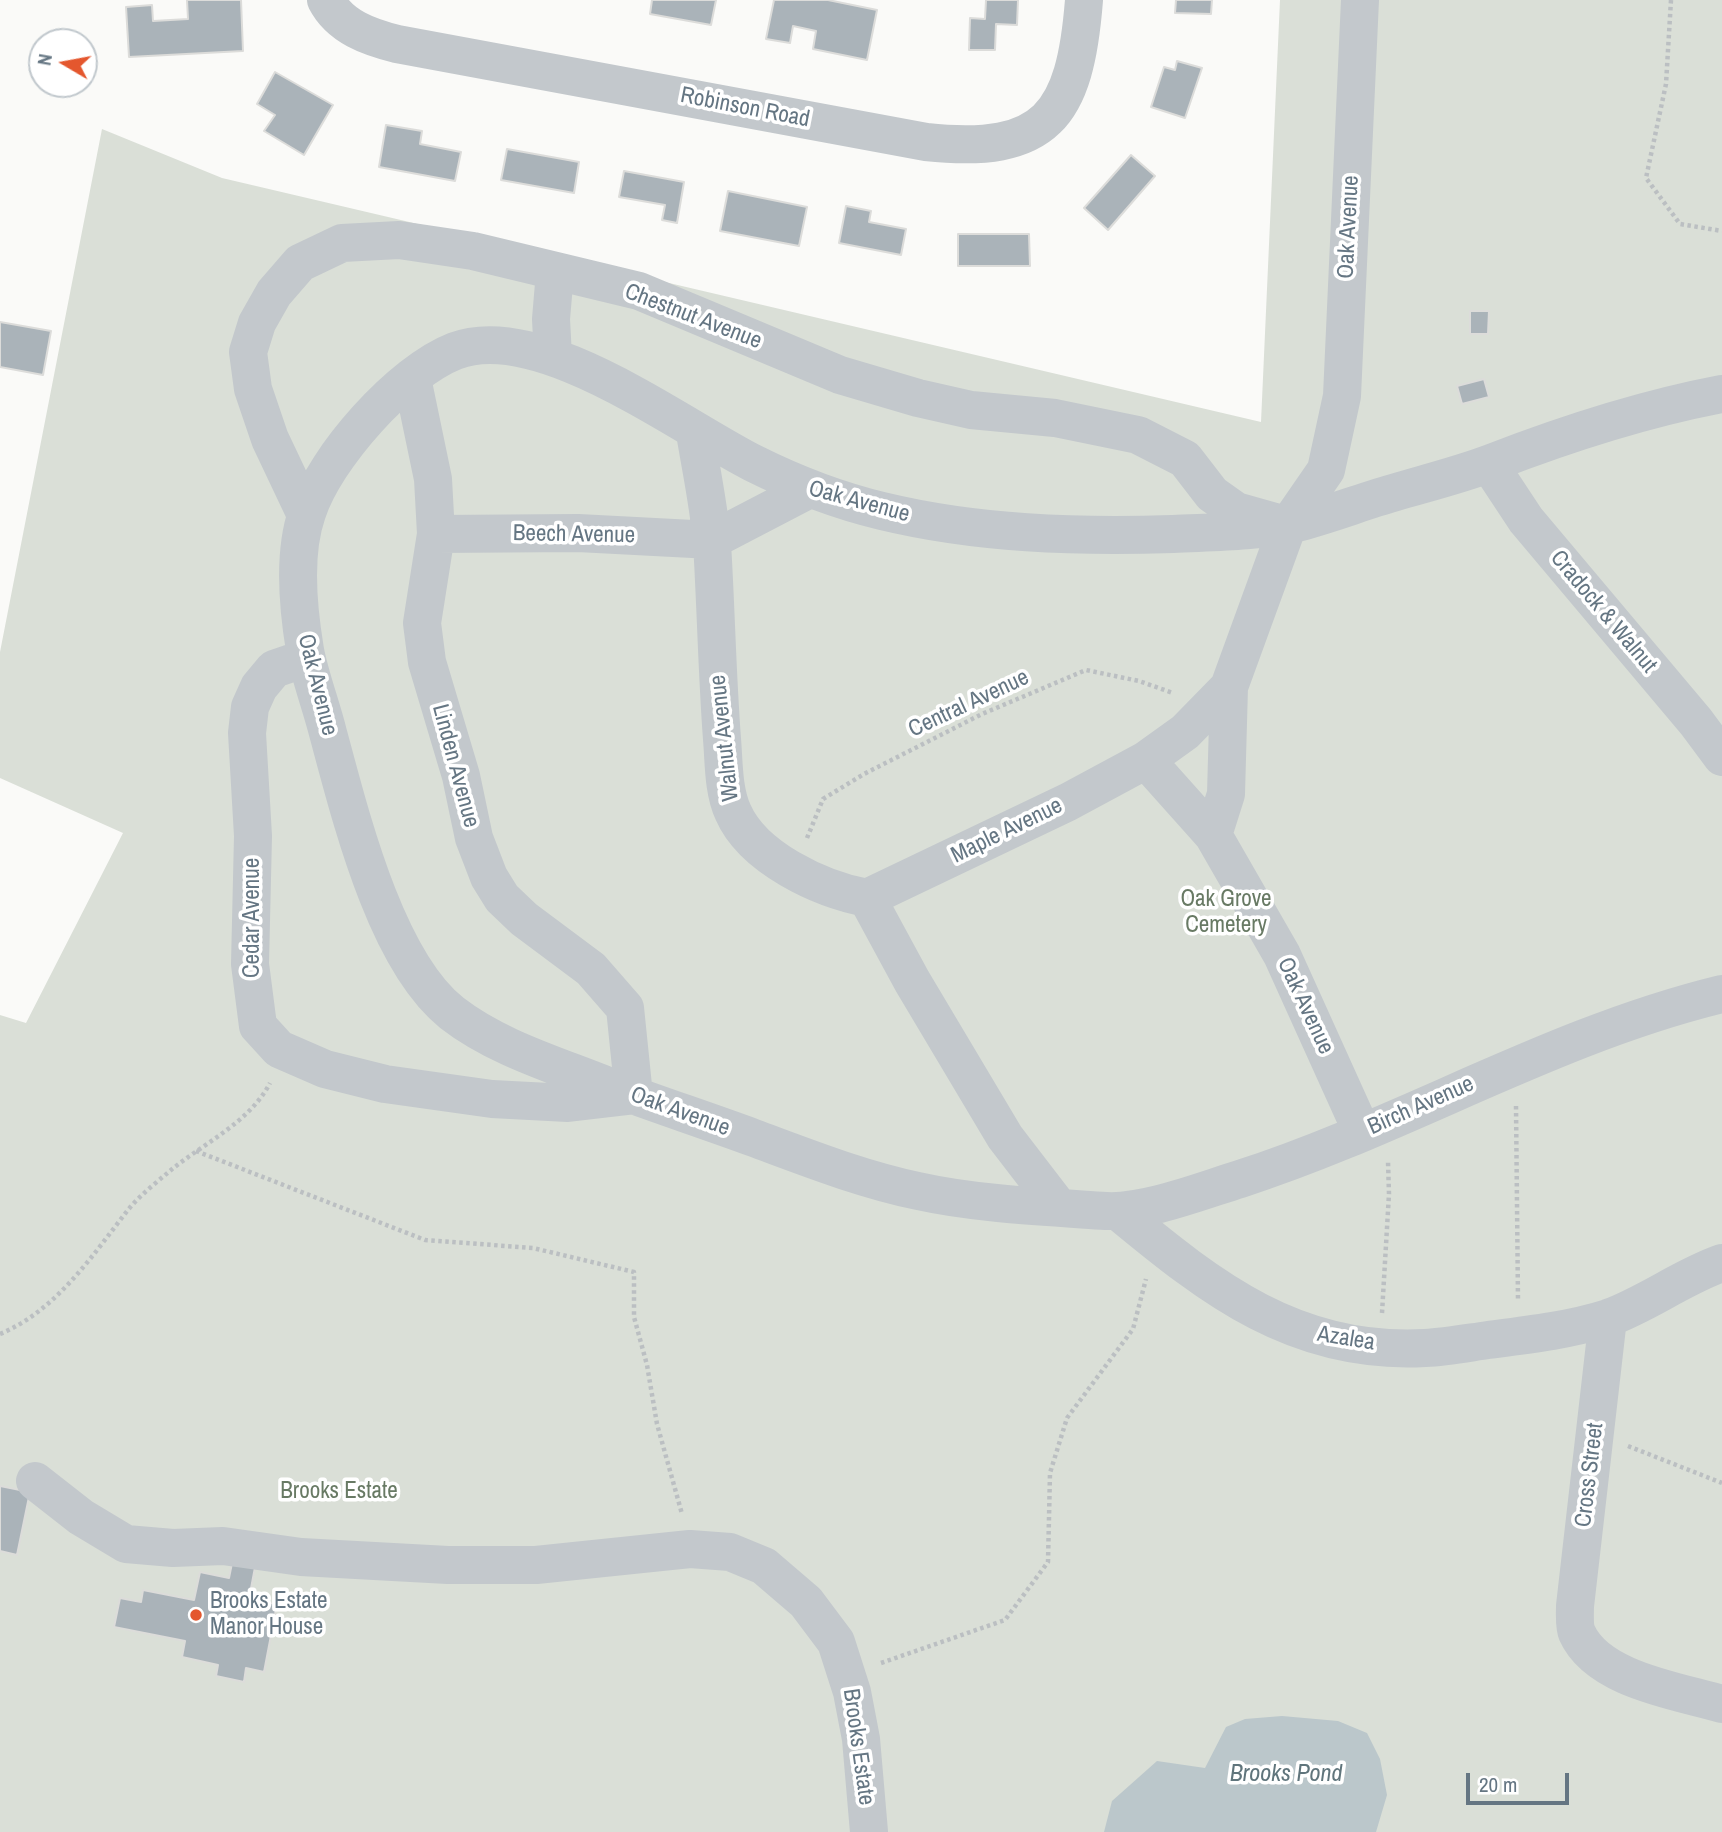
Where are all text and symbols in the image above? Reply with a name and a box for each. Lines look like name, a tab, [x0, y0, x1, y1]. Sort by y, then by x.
north arrow	[28, 28, 98, 98]
text: N	[31, 52, 58, 67]
street label: Robinson Road	[678, 82, 812, 134]
street label: Oak Avenue	[1333, 175, 1365, 279]
street label: Chestnut Avenue	[621, 278, 765, 356]
street label: Oak Avenue	[805, 475, 913, 529]
street label: Beech Avenue	[513, 520, 635, 550]
street label: Cradock & Walnut	[1544, 545, 1662, 679]
street label: Oak Avenue	[291, 631, 343, 739]
street label: Central Avenue	[904, 664, 1034, 744]
street label: Walnut Avenue	[705, 673, 745, 803]
street label: Linden Avenue	[425, 701, 485, 831]
street label: Maple Avenue	[947, 792, 1067, 870]
street label: Cedar Avenue	[239, 858, 267, 978]
park label: Oak Grove Cemetery	[1180, 886, 1272, 940]
street label: Oak Avenue	[1271, 953, 1339, 1059]
street label: Birch Avenue	[1364, 1070, 1478, 1142]
street label: Oak Avenue	[627, 1081, 733, 1143]
street label: Azalea	[1315, 1321, 1377, 1357]
street label: Cross Street	[1570, 1421, 1610, 1529]
park label: Brooks Estate	[280, 1478, 398, 1506]
place label: Brooks Estate Manor House	[210, 1588, 327, 1642]
marker: Brooks Estate Manor House	[188, 1607, 204, 1623]
street label: Brooks Estate	[836, 1687, 880, 1807]
scale bar	[1470, 1758, 1573, 1802]
water label: Brooks Pond	[1230, 1761, 1342, 1789]
text: 20 m	[1479, 1770, 1517, 1799]

